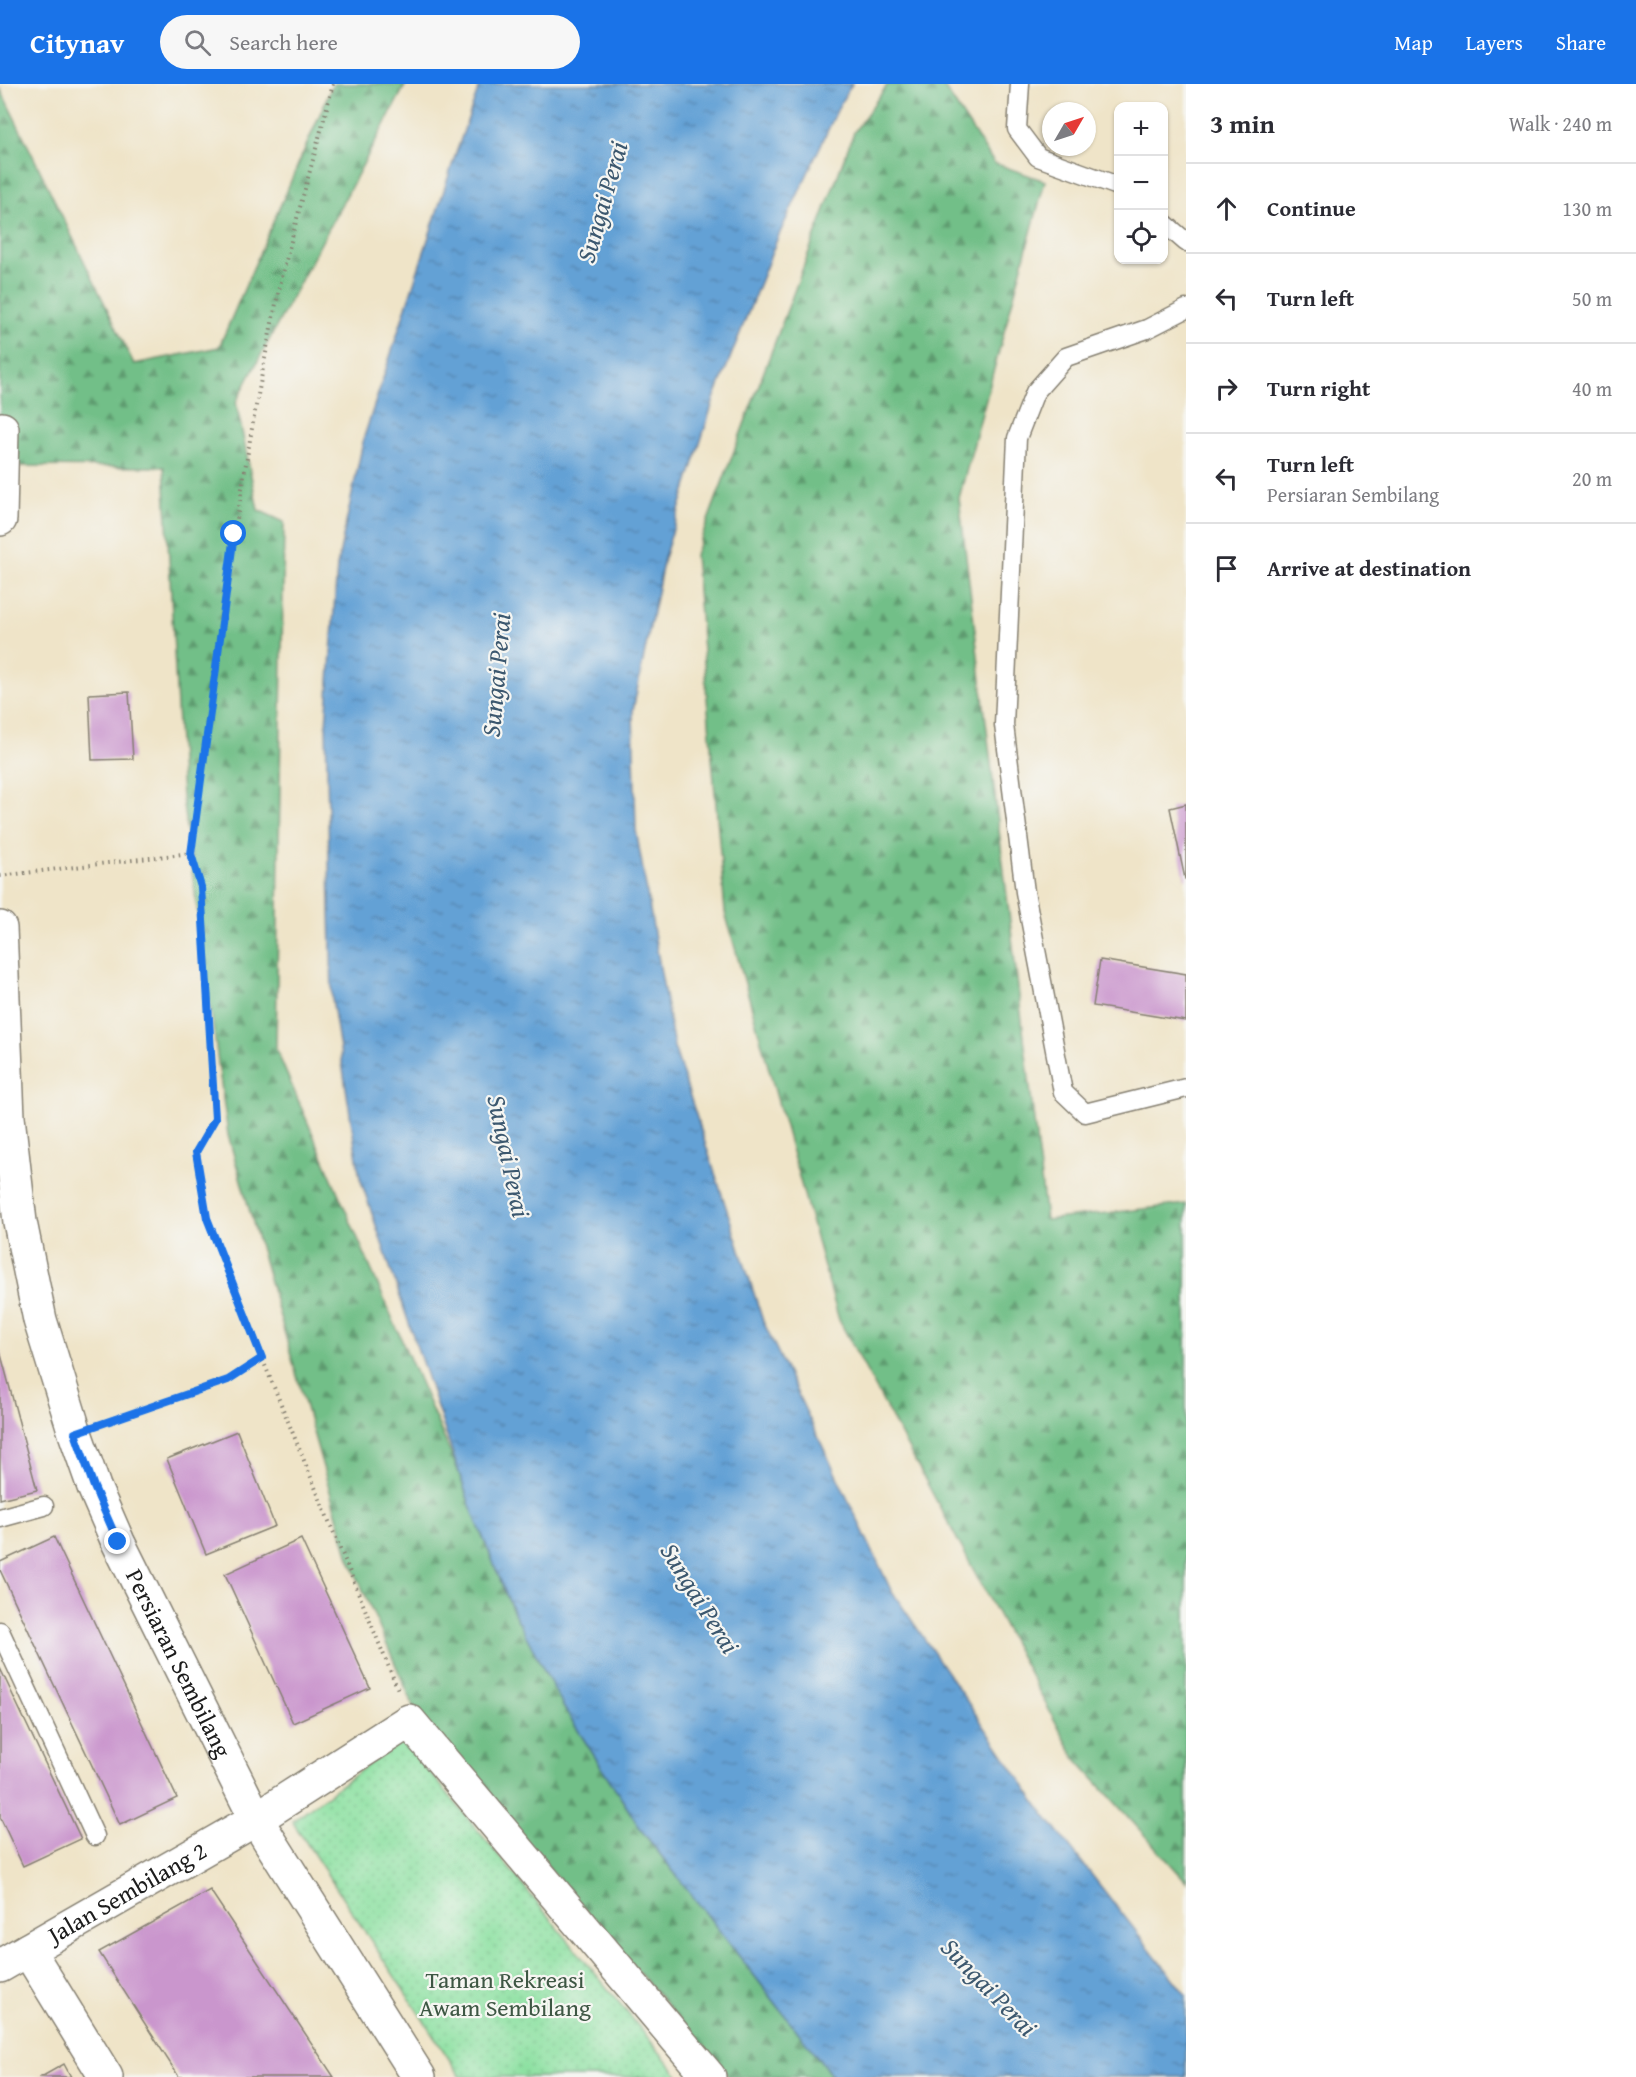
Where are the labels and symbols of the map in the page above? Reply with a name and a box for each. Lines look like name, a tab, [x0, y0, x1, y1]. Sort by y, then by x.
north arrow	[1042, 102, 1096, 156]
water label: Sungai Perai	[566, 136, 638, 267]
route start	[220, 520, 246, 546]
water label: Sungai Perai	[471, 611, 520, 739]
water label: Sungai Perai	[477, 1091, 542, 1221]
route end	[104, 1528, 130, 1554]
water label: Sungai Perai	[651, 1535, 750, 1661]
street label: Persiaran Sembilang	[117, 1563, 241, 1764]
street label: Jalan Sembilang 2	[39, 1833, 213, 1953]
water label: Sungai Perai	[932, 1928, 1047, 2045]
park label: Taman Rekreasi Awam Sembilang	[419, 1962, 591, 2025]

